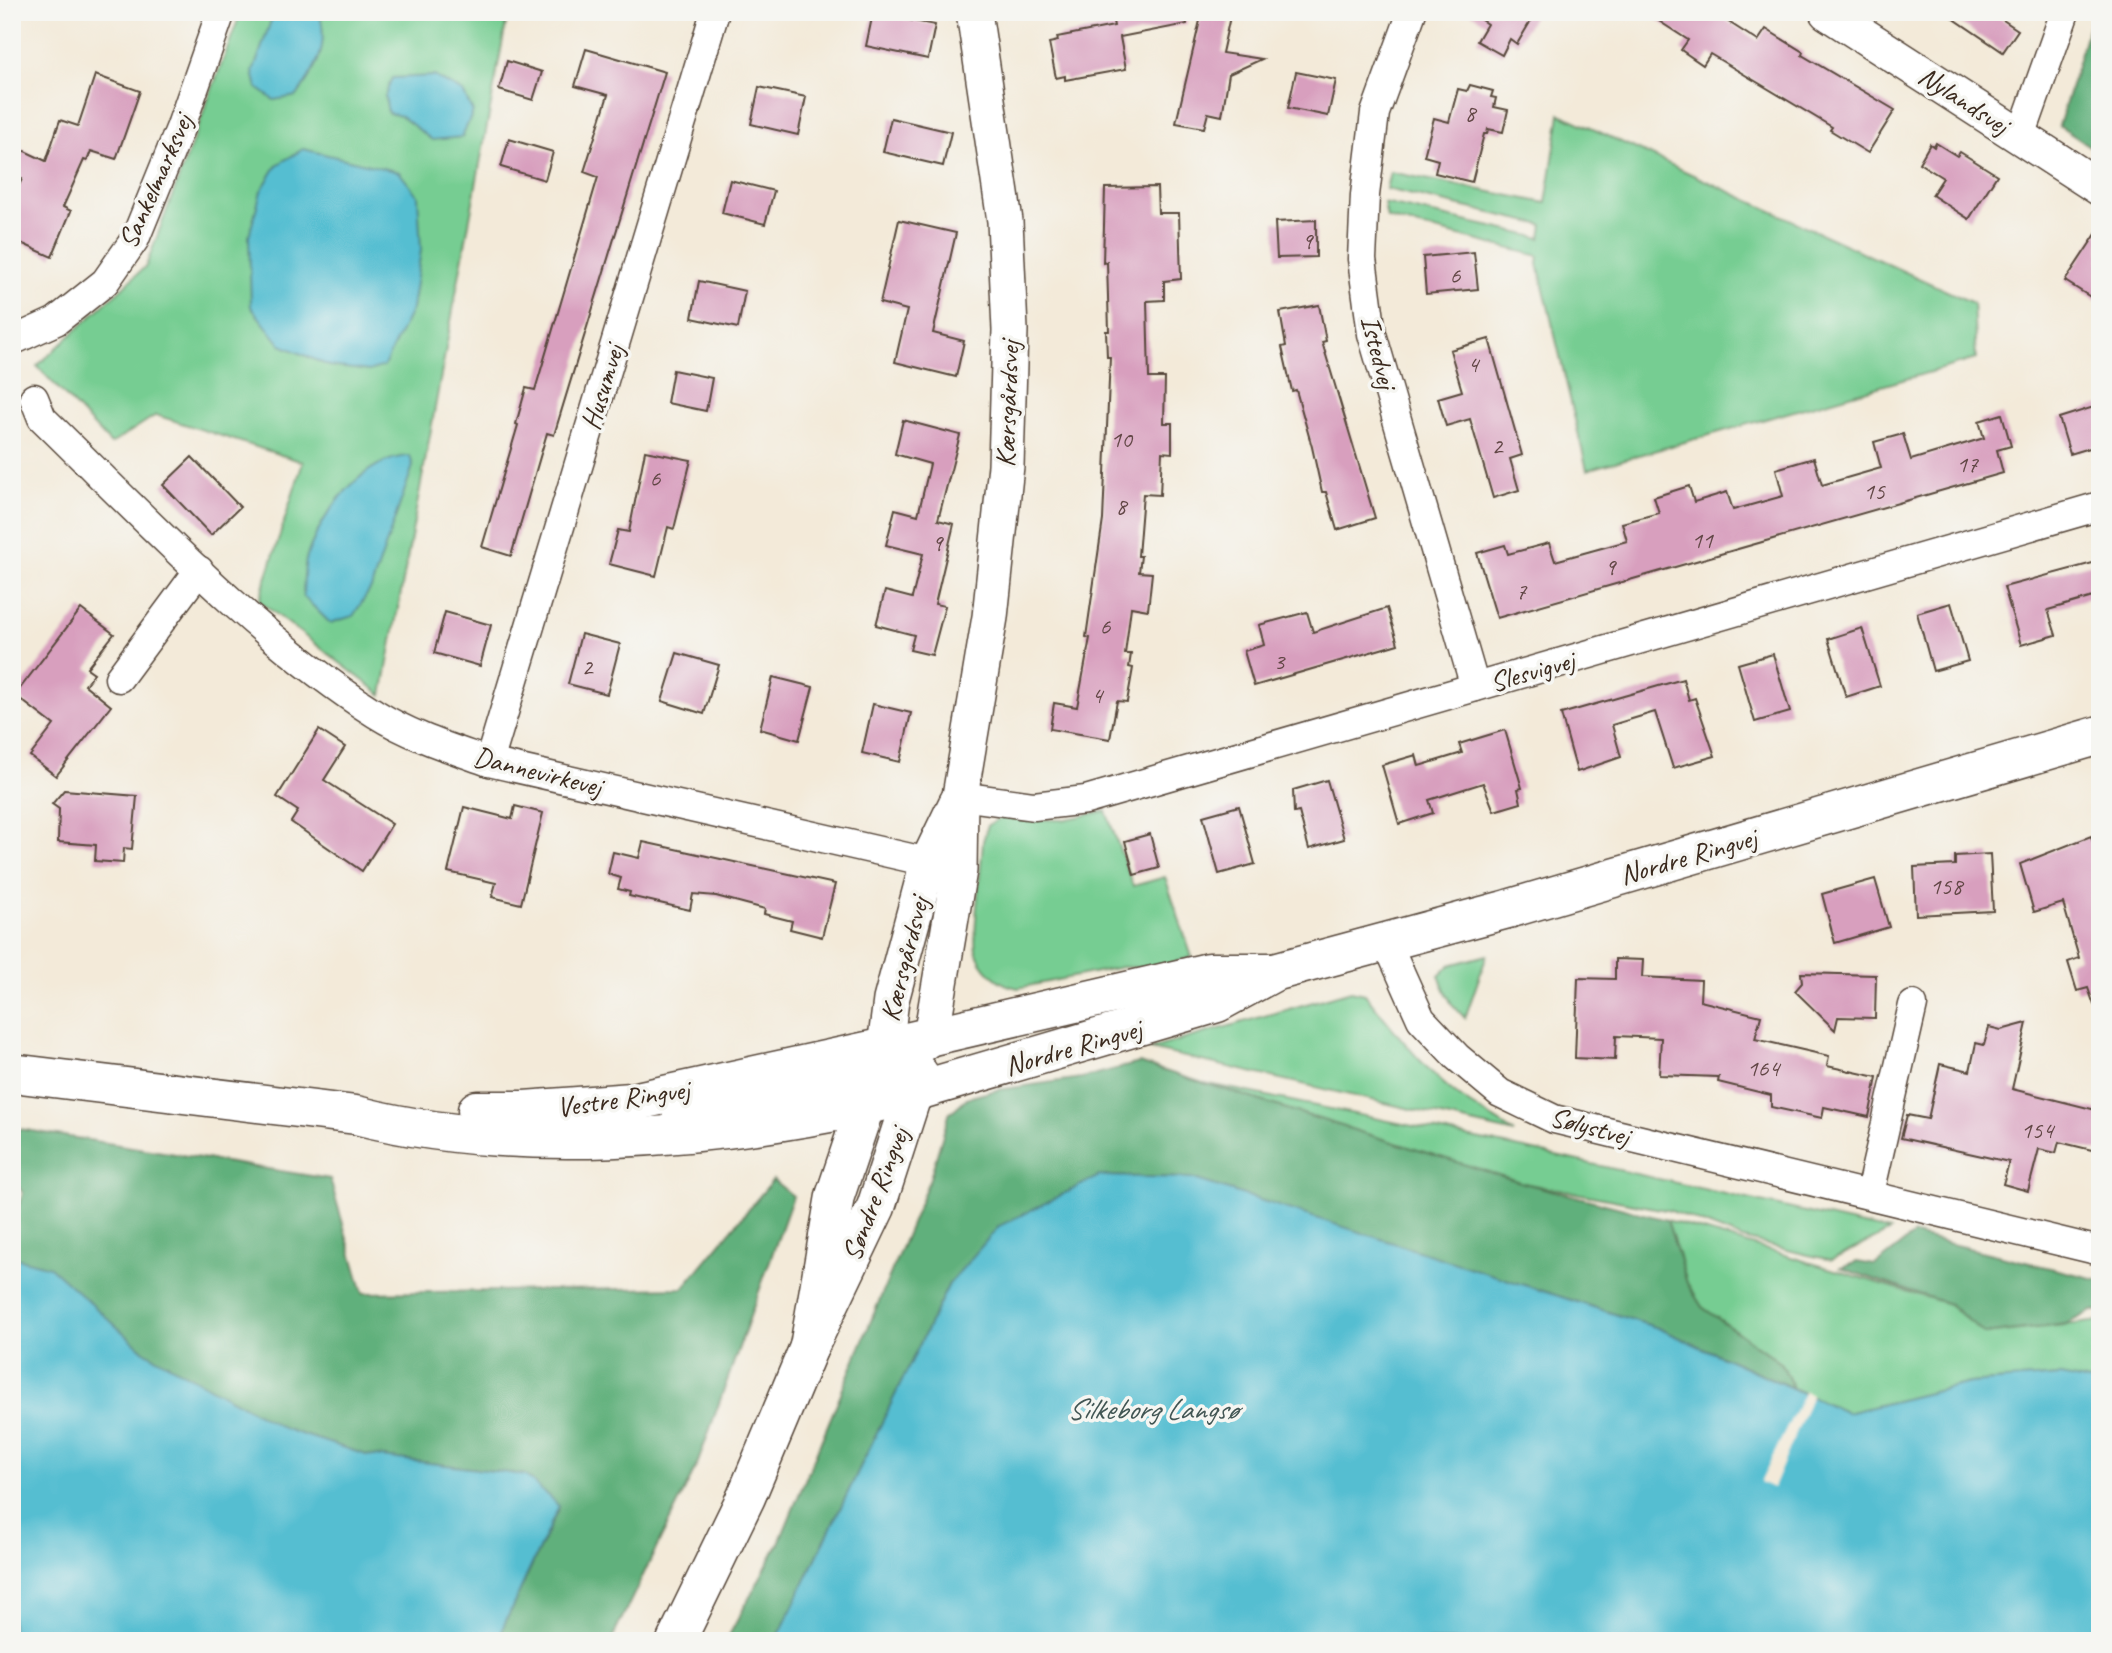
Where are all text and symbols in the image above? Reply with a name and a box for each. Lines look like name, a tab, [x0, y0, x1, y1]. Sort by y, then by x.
street label: Nylandsvej	[1912, 58, 2019, 144]
house number: 8	[1465, 98, 1478, 128]
street label: Sankelmarksvej	[110, 105, 201, 254]
house number: 9	[1302, 226, 1315, 256]
house number: 6	[1450, 260, 1462, 290]
street label: Istedvej	[1353, 312, 1406, 396]
street label: Kærsgårdsvej	[987, 336, 1027, 468]
street label: Husumvej	[573, 337, 632, 434]
house number: 4	[1468, 349, 1481, 379]
house number: 10	[1110, 424, 1134, 454]
house number: 2	[1492, 431, 1505, 461]
house number: 17	[1956, 449, 1979, 479]
house number: 6	[650, 463, 662, 493]
house number: 15	[1863, 476, 1886, 506]
house number: 8	[1116, 491, 1129, 521]
house number: 11	[1691, 525, 1714, 555]
house number: 9	[932, 528, 945, 558]
house number: 9	[1605, 552, 1618, 582]
house number: 7	[1516, 576, 1528, 606]
house number: 6	[1100, 611, 1112, 641]
street label: Slesvigvej	[1486, 641, 1581, 700]
house number: 3	[1274, 646, 1287, 676]
house number: 2	[582, 652, 595, 682]
house number: 4	[1092, 680, 1105, 710]
street label: Dannevirkevej	[470, 738, 609, 805]
street label: Nordre Ringvej	[1616, 819, 1764, 892]
house number: 158	[1930, 871, 1964, 901]
street label: Kærsgårdsvej	[872, 889, 937, 1025]
street label: Nordre Ringvej	[1001, 1010, 1149, 1083]
house number: 164	[1747, 1053, 1781, 1083]
street label: Vestre Ringvej	[554, 1071, 695, 1125]
street label: Sølystvej	[1547, 1099, 1637, 1154]
house number: 154	[2021, 1115, 2055, 1145]
street label: Søndre Ringvej	[834, 1119, 918, 1266]
water label: Silkeborg Langsø	[1067, 1390, 1243, 1428]

